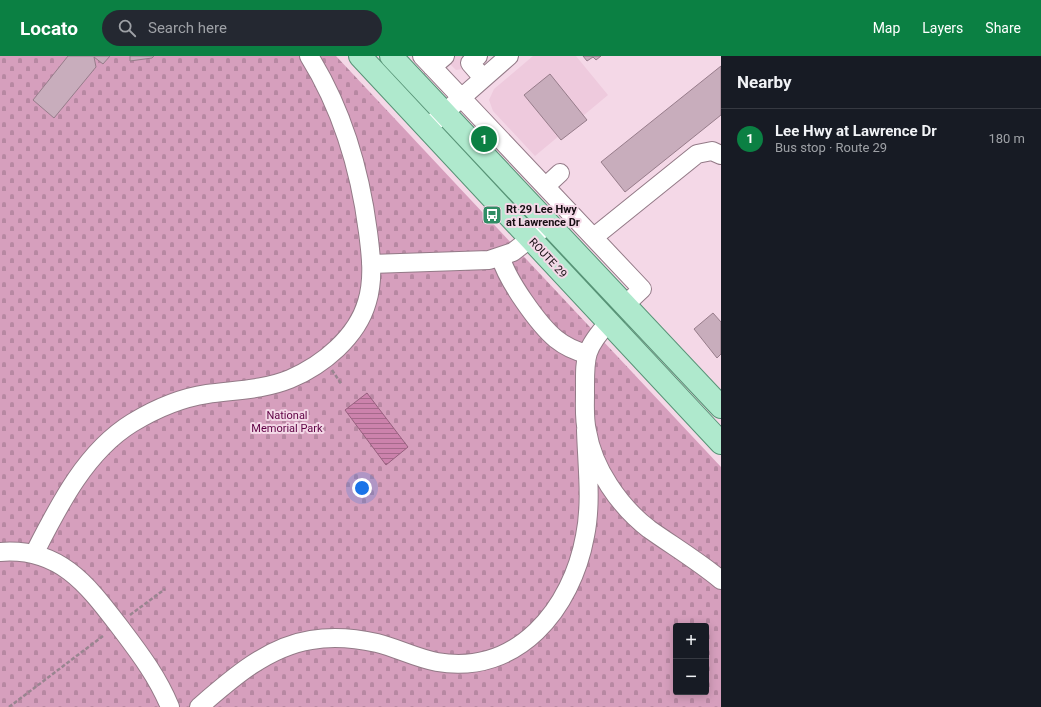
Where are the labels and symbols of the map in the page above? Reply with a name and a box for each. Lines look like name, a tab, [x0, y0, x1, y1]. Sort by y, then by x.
pin: 1	[471, 124, 497, 154]
place label: Rt 29 Lee Hwy at Lawrence Dr	[506, 203, 580, 229]
bus stop icon: Rt 29 Lee Hwy at Lawrence Dr	[481, 204, 503, 226]
street label: ROUTE 29	[526, 236, 570, 280]
park label: National Memorial Park	[251, 409, 323, 435]
your location	[352, 478, 372, 498]

